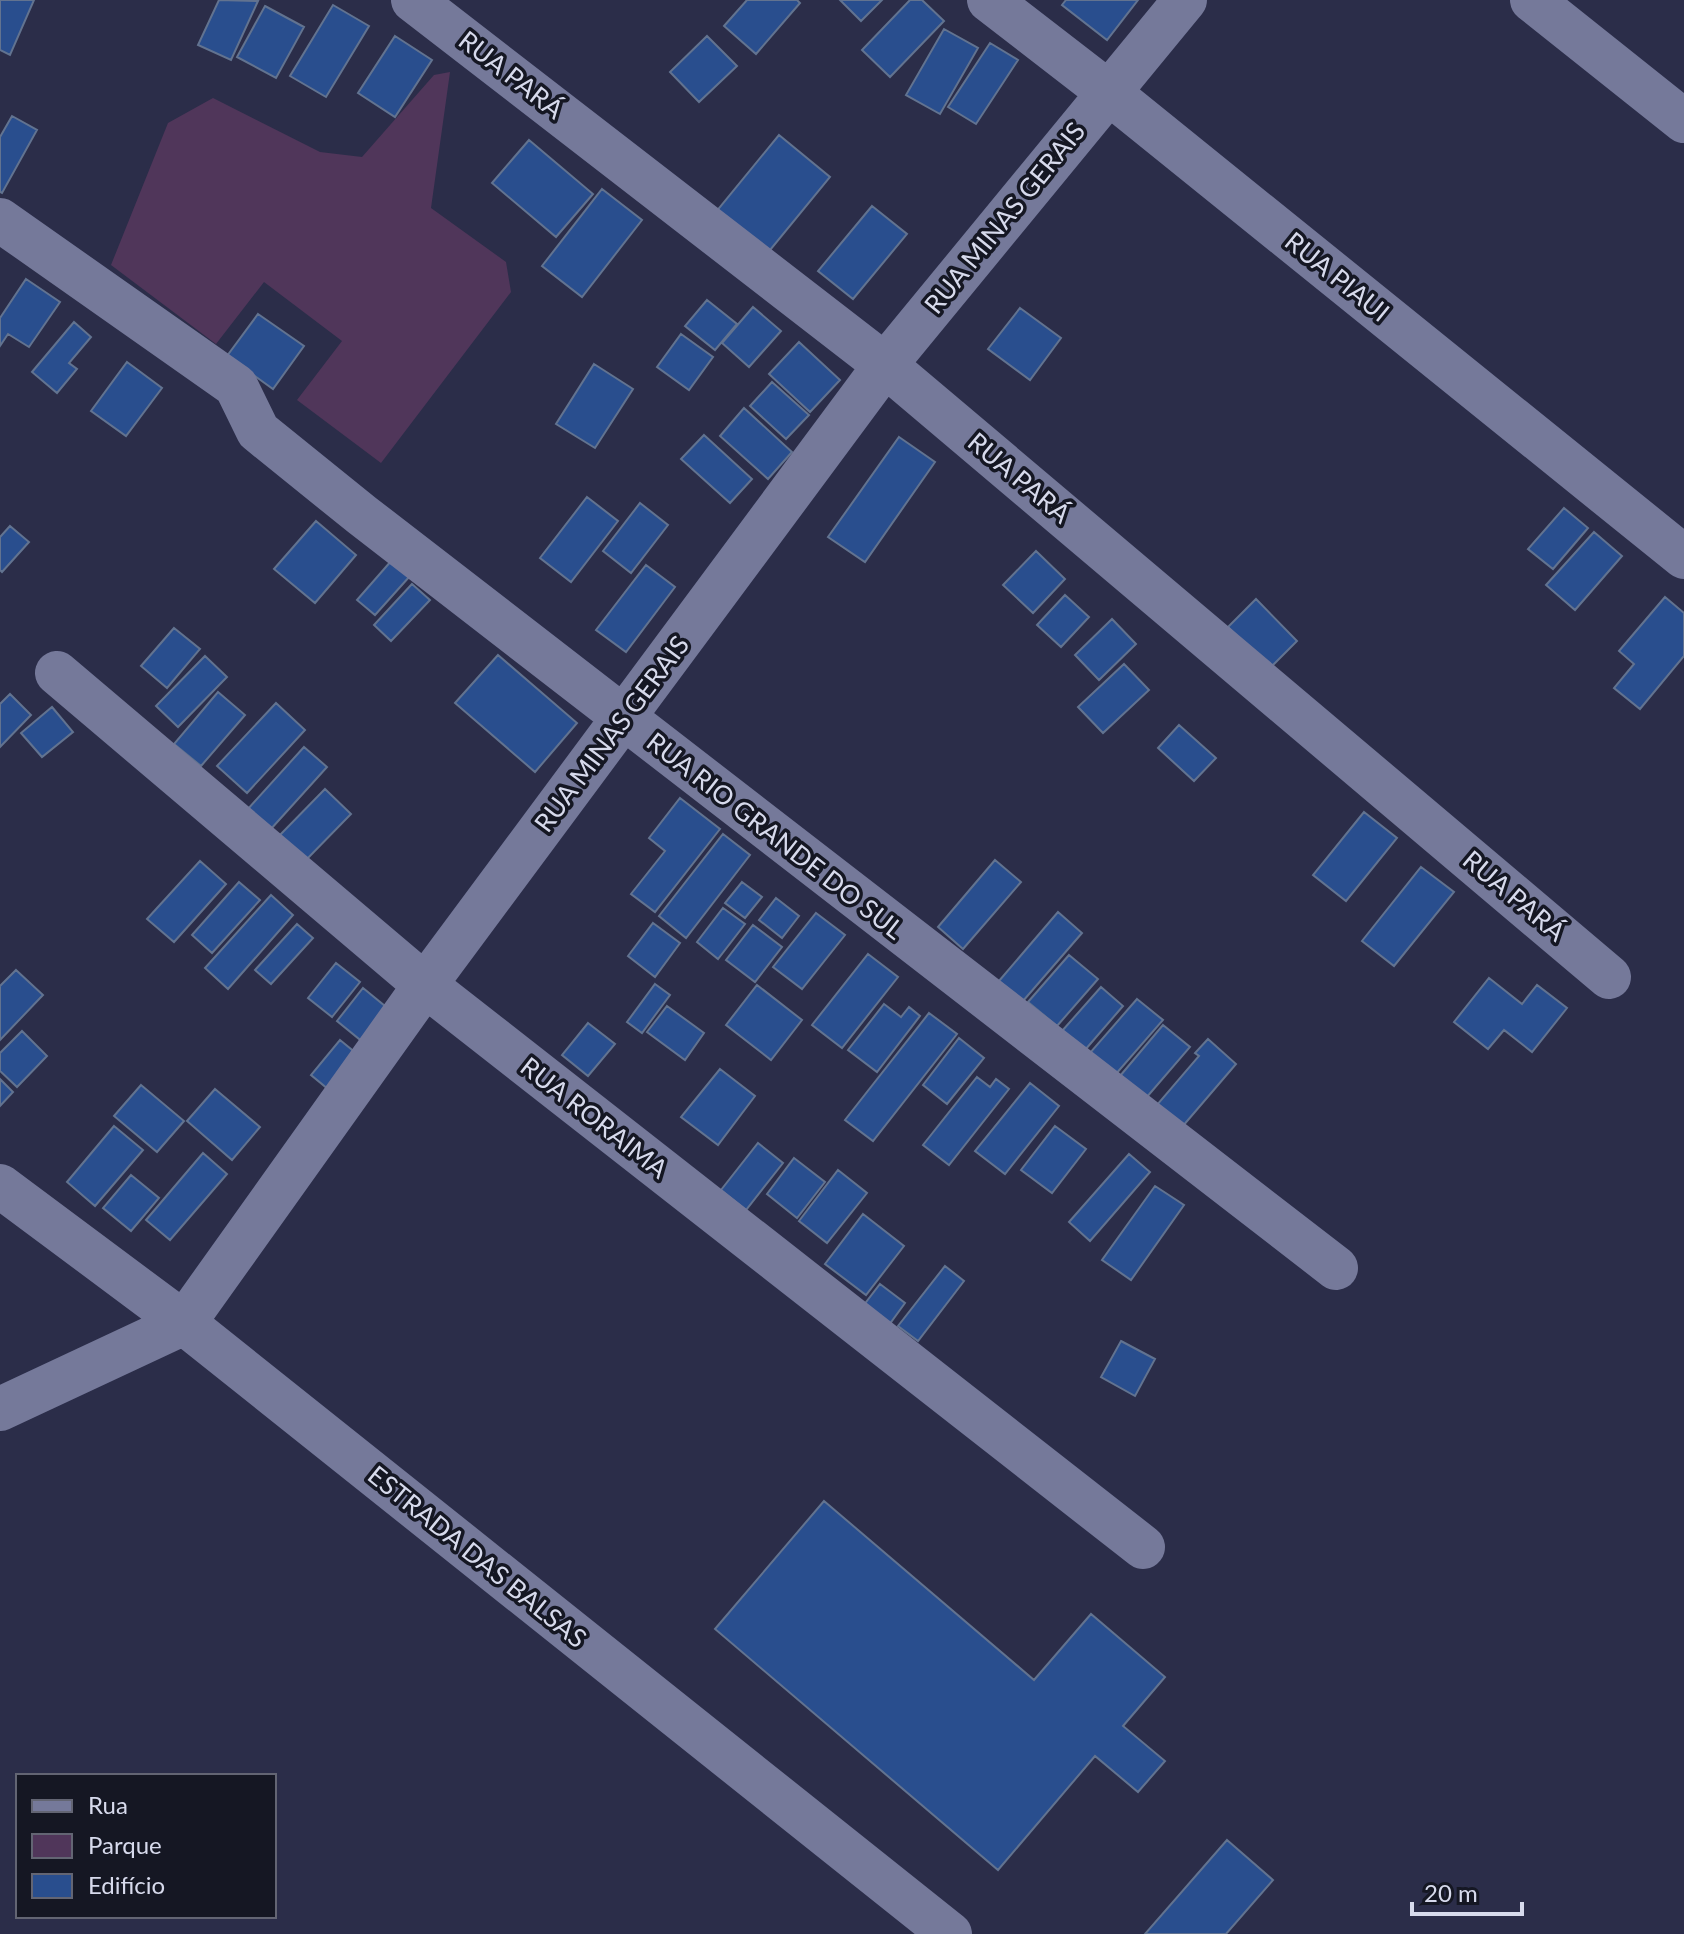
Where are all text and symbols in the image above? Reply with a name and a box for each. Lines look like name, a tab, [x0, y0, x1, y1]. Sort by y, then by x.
street label: RUA PARÁ	[453, 23, 571, 125]
street label: RUA MINAS GERAIS	[917, 115, 1091, 320]
street label: RUA PIAUI	[1279, 225, 1396, 328]
street label: RUA PARÁ	[962, 425, 1078, 530]
street label: RUA MINAS GERAIS	[527, 629, 695, 838]
street label: RUA RIO GRANDE DO SUL	[641, 725, 910, 945]
street label: RUA PARÁ	[1457, 843, 1573, 948]
street label: RUA RORAIMA	[515, 1050, 675, 1185]
street label: ESTRADA DAS BALSAS	[362, 1458, 593, 1654]
legend	[16, 1774, 276, 1918]
text: Rua	[88, 1790, 128, 1819]
text: Parque	[88, 1830, 162, 1859]
scale bar	[1412, 1866, 1522, 1916]
text: Edifício	[88, 1870, 165, 1899]
text: 20 m	[1424, 1878, 1478, 1907]

